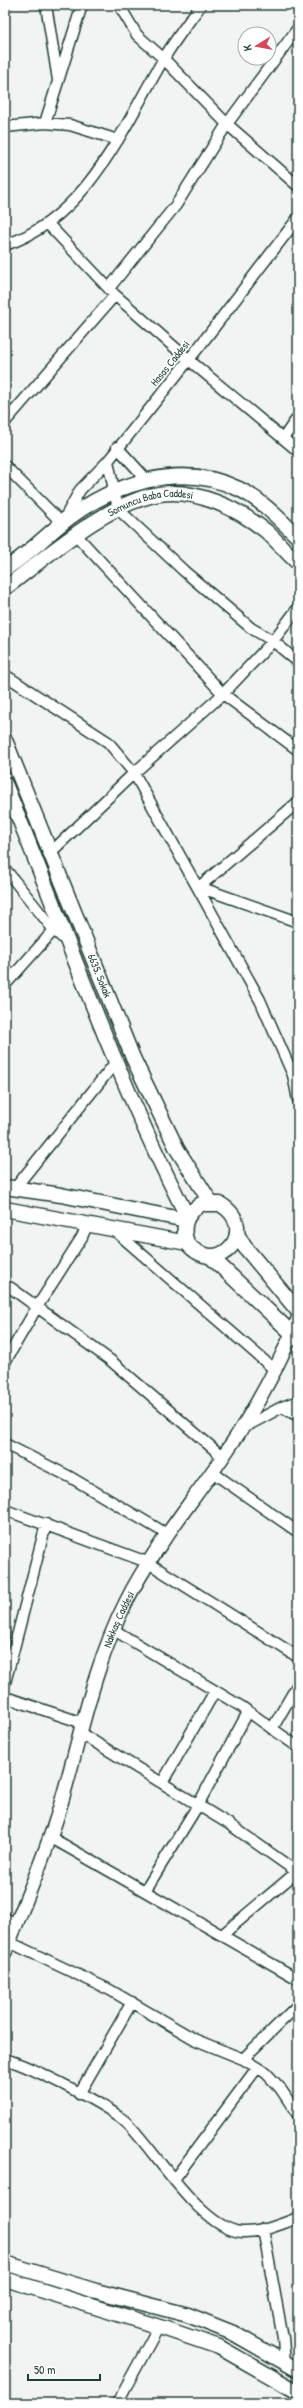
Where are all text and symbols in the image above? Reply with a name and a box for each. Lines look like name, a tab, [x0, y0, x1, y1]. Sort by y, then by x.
north arrow	[237, 26, 277, 66]
text: K	[240, 44, 255, 52]
street label: Hasas Caddesi	[147, 337, 193, 389]
street label: Somuncu Baba Caddesi	[105, 486, 195, 520]
street label: 6635. Sokak	[85, 952, 115, 1000]
street label: Nakkaş Caddesi	[100, 1589, 137, 1650]
scale bar	[28, 2356, 100, 2382]
text: 50 m	[34, 2361, 55, 2378]

